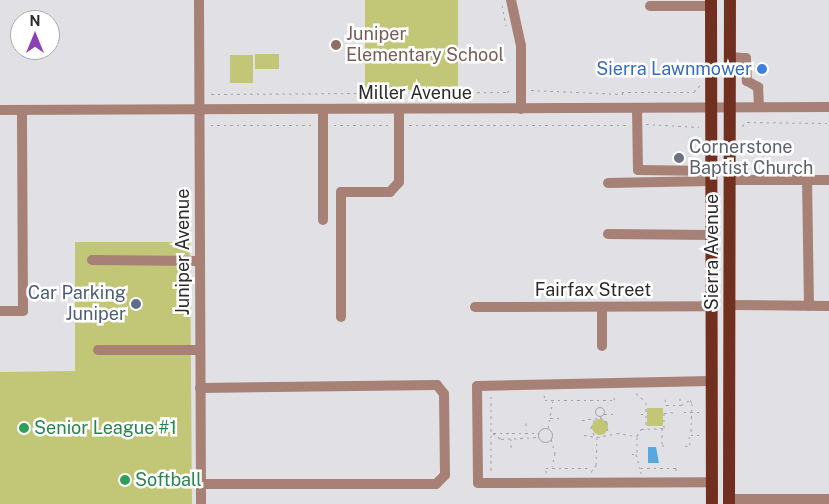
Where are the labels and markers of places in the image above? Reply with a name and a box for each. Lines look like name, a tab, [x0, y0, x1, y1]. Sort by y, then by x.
place label: Juniper Elementary School	[346, 24, 504, 66]
marker: Juniper Elementary School	[330, 39, 342, 51]
place label: Sierra Lawnmower	[596, 58, 752, 80]
marker: Sierra Lawnmower	[756, 63, 768, 75]
place label: Cornerstone Baptist Church	[689, 137, 813, 180]
marker: Cornerstone Baptist Church	[673, 152, 685, 164]
place label: Car Parking Juniper	[28, 283, 126, 326]
marker: Car Parking Juniper	[130, 298, 142, 310]
place label: Senior League #1	[34, 417, 177, 439]
marker: Senior League #1	[18, 422, 30, 434]
place label: Softball	[135, 469, 202, 491]
marker: Softball	[119, 474, 131, 486]

